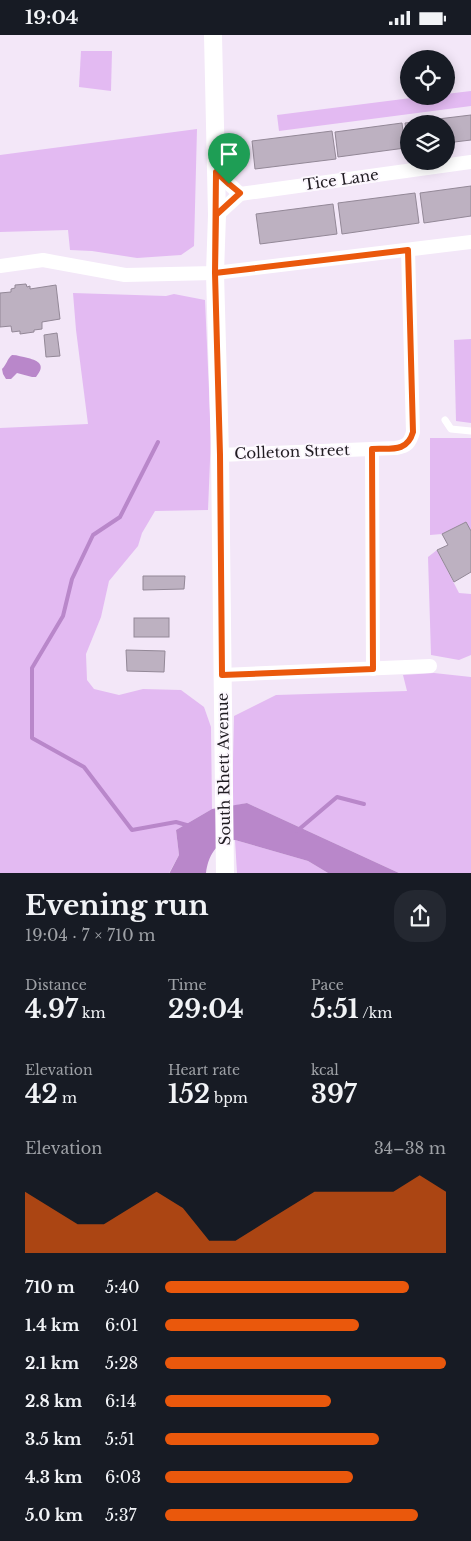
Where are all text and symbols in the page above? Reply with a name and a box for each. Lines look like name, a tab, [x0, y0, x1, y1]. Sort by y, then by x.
text: 19:04	[25, 6, 78, 29]
map controls	[400, 50, 455, 170]
button: locate	[400, 50, 455, 105]
button: layers	[400, 115, 455, 170]
pin	[208, 133, 250, 184]
icon: arrive	[215, 140, 243, 168]
street label: Tice Lane	[302, 165, 380, 194]
street label: Colleton Street	[234, 440, 350, 463]
street label: South Rhett Avenue	[213, 692, 234, 846]
text: Evening run	[25, 888, 209, 923]
button: share	[394, 890, 446, 942]
text: 19:04 · 7 × 710 m	[25, 925, 155, 945]
text: Distance	[25, 976, 87, 994]
text: Time	[168, 976, 207, 994]
text: Pace	[311, 976, 344, 994]
text: 4.97	[25, 994, 78, 1025]
text: 29:04	[168, 994, 244, 1025]
text: 5:51	[311, 994, 359, 1025]
text: km	[78, 1004, 106, 1022]
text: /km	[359, 1004, 392, 1022]
text: Elevation	[25, 1061, 93, 1079]
text: Heart rate	[168, 1061, 240, 1079]
text: kcal	[311, 1061, 339, 1079]
text: 42	[25, 1079, 58, 1110]
text: 152	[168, 1079, 210, 1110]
text: 397	[311, 1079, 357, 1110]
text: m	[58, 1089, 77, 1107]
text: bpm	[210, 1089, 248, 1107]
text: Elevation	[25, 1138, 102, 1158]
text: 34–38 m	[374, 1138, 446, 1158]
text: 710 m	[25, 1277, 75, 1297]
text: 5:40	[105, 1277, 139, 1297]
text: 1.4 km	[25, 1315, 79, 1335]
text: 6:01	[105, 1315, 138, 1335]
text: 2.1 km	[25, 1353, 79, 1373]
text: 5:28	[105, 1353, 138, 1373]
text: 2.8 km	[25, 1391, 82, 1411]
text: 6:14	[105, 1391, 136, 1411]
text: 3.5 km	[25, 1429, 81, 1449]
text: 5:51	[105, 1429, 135, 1449]
text: 4.3 km	[25, 1467, 83, 1487]
text: 6:03	[105, 1467, 141, 1487]
text: 5.0 km	[25, 1505, 83, 1525]
text: 5:37	[105, 1505, 137, 1525]

